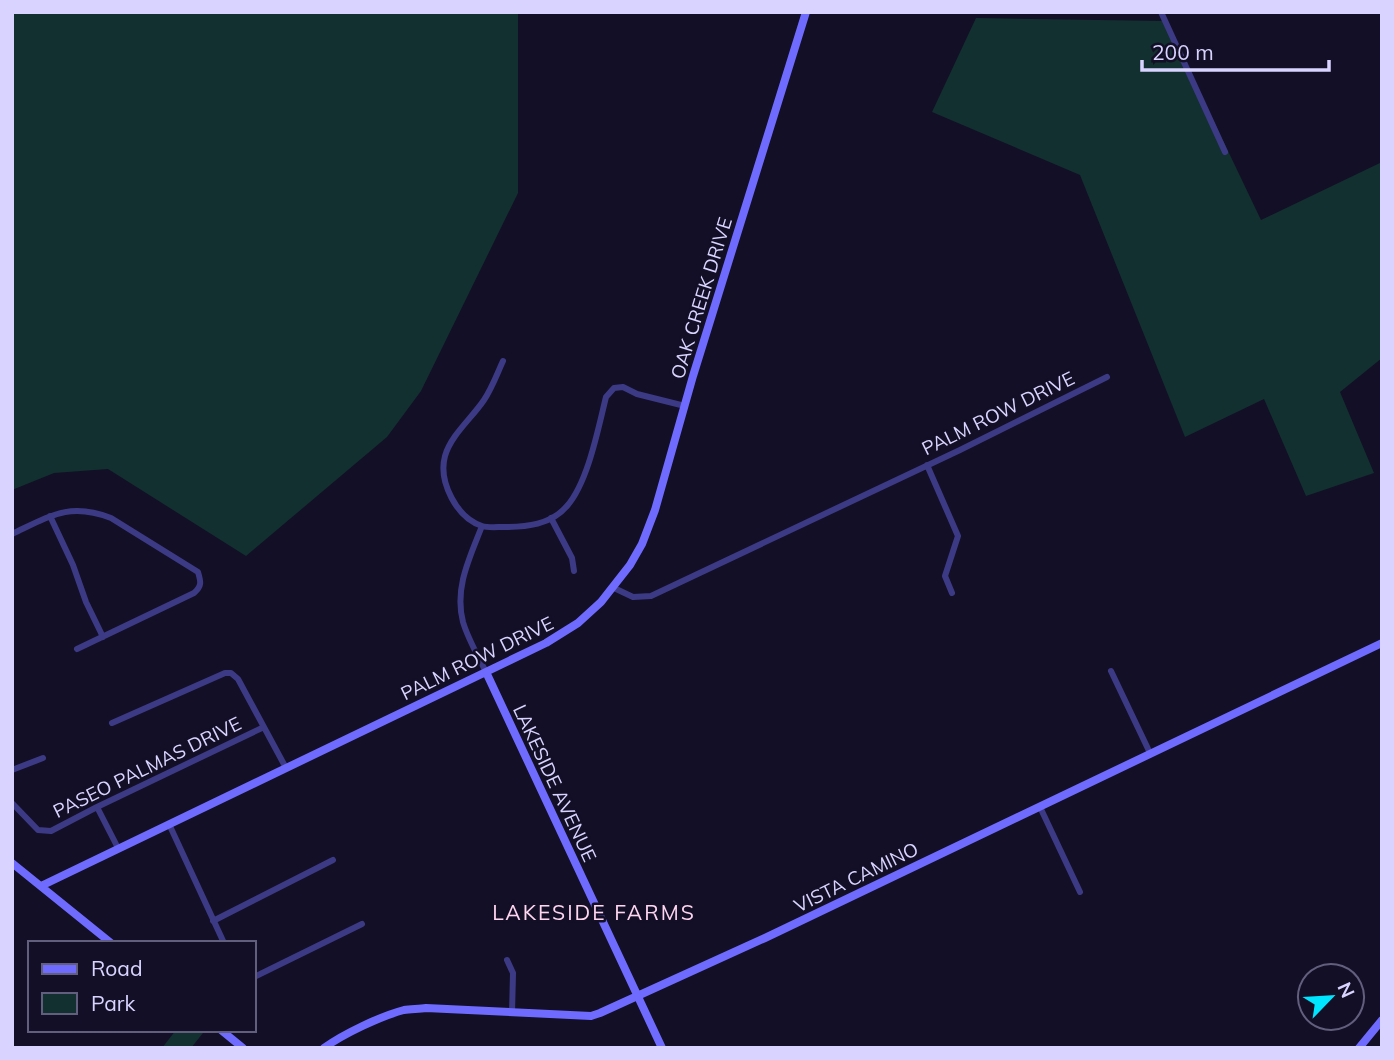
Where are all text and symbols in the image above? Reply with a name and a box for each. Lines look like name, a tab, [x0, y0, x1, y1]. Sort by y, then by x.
scale bar	[1142, 28, 1329, 72]
text: 200 m	[1152, 39, 1214, 65]
street label: OAK CREEK DRIVE	[665, 214, 737, 382]
street label: PALM ROW DRIVE	[918, 366, 1078, 460]
street label: PALM ROW DRIVE	[397, 611, 557, 705]
street label: LAKESIDE AVENUE	[508, 701, 602, 865]
street label: PASEO PALMAS DRIVE	[49, 711, 245, 823]
street label: VISTA CAMINO	[790, 837, 922, 917]
district label: LAKESIDE FARMS	[492, 899, 696, 925]
legend	[28, 941, 256, 1032]
text: Road	[91, 955, 142, 981]
north arrow	[1296, 962, 1366, 1032]
text: N	[1332, 978, 1360, 1001]
text: Park	[91, 990, 135, 1016]

